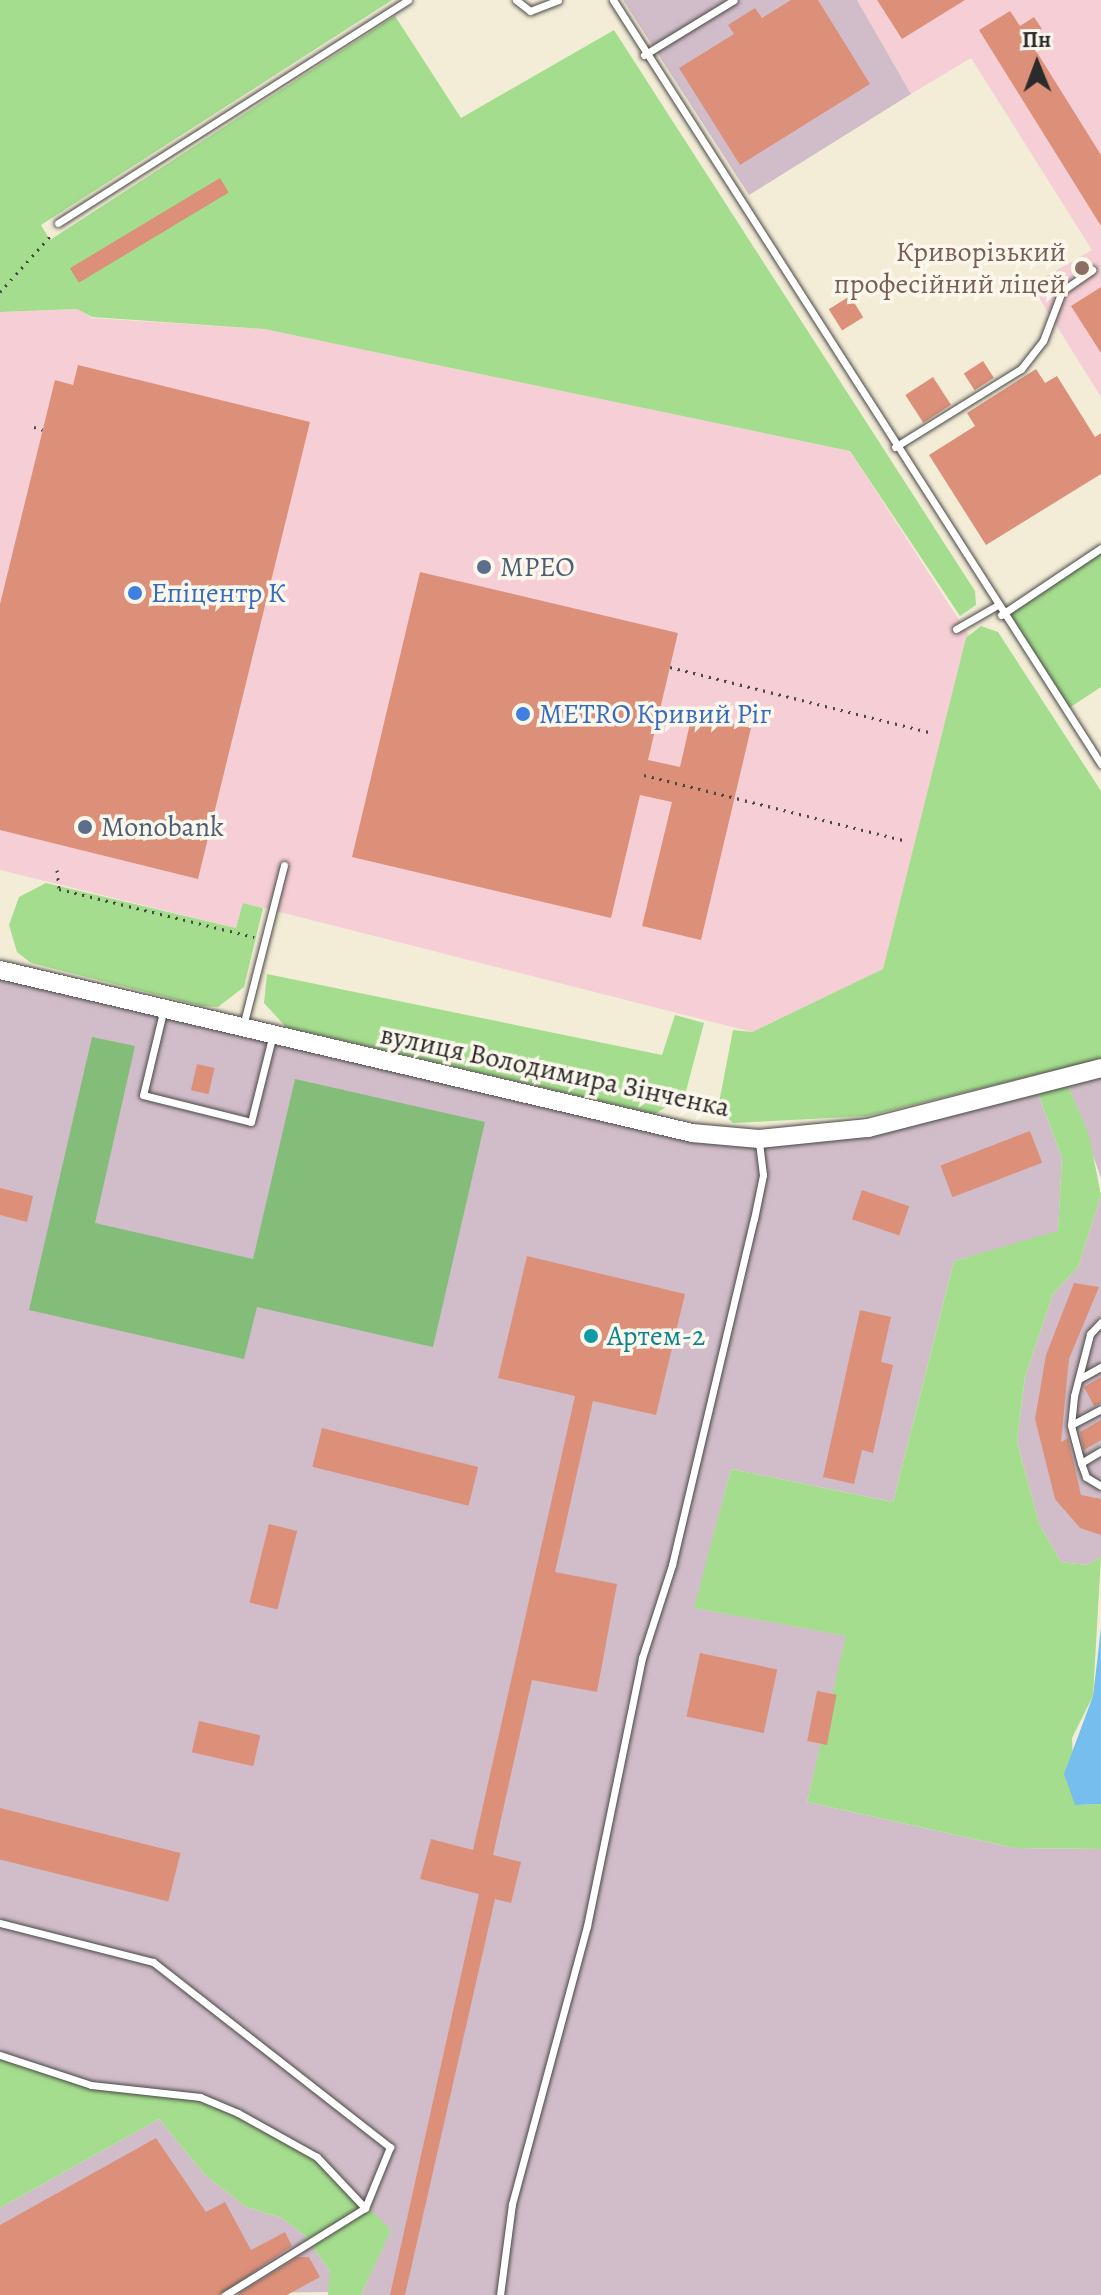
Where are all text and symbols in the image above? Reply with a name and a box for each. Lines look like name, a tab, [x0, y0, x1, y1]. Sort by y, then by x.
north arrow	[997, 24, 1077, 104]
text: Пн	[1022, 25, 1051, 55]
place label: Криворізький професійний ліцей	[834, 235, 1066, 301]
marker: Криворізький професійний ліцей	[1073, 259, 1091, 277]
place label: МРЕО	[500, 550, 575, 584]
marker: МРЕО	[475, 558, 493, 576]
place label: Епіцентр К	[151, 576, 286, 610]
marker: Епіцентр К	[126, 584, 144, 602]
place label: METRO Кривий Ріг	[539, 697, 771, 731]
marker: METRO Кривий Ріг	[514, 705, 532, 723]
place label: Monobank	[101, 810, 224, 844]
marker: Monobank	[76, 818, 94, 836]
street label: вулиця Володимира Зінченка	[377, 1018, 733, 1124]
place label: Артем-2	[607, 1319, 705, 1353]
marker: Артем-2	[582, 1327, 600, 1345]

